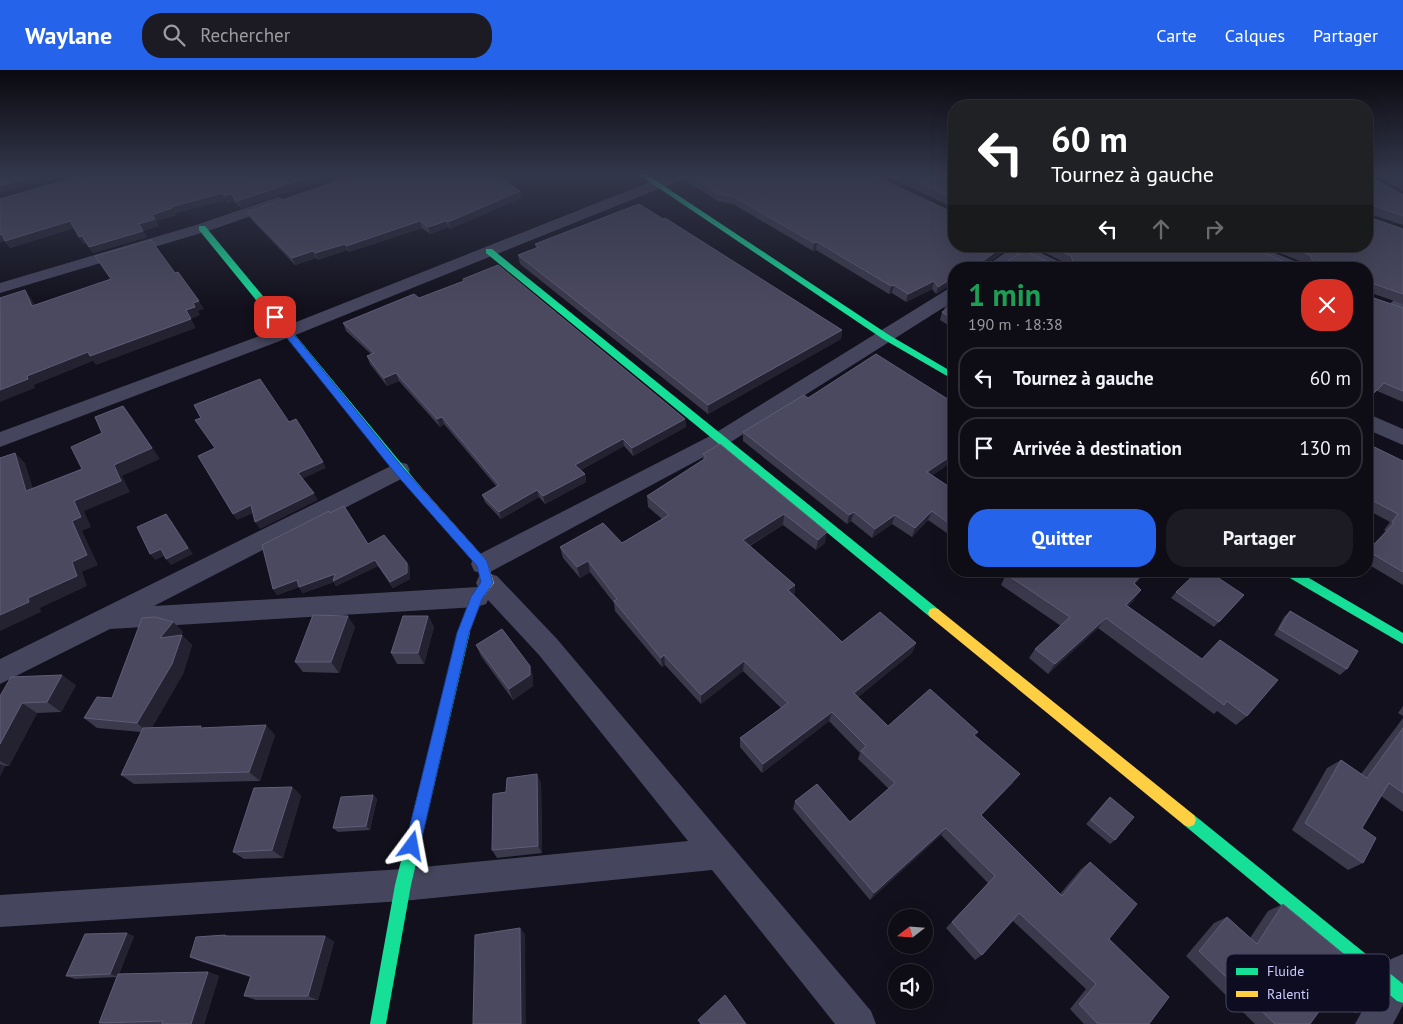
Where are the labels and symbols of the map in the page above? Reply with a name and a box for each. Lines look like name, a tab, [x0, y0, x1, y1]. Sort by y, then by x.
pin	[254, 296, 296, 338]
position arrow	[385, 819, 437, 871]
north arrow	[888, 909, 932, 954]
legend	[1226, 954, 1390, 1012]
text: Fluide	[1267, 962, 1304, 980]
text: Ralenti	[1267, 985, 1310, 1003]

